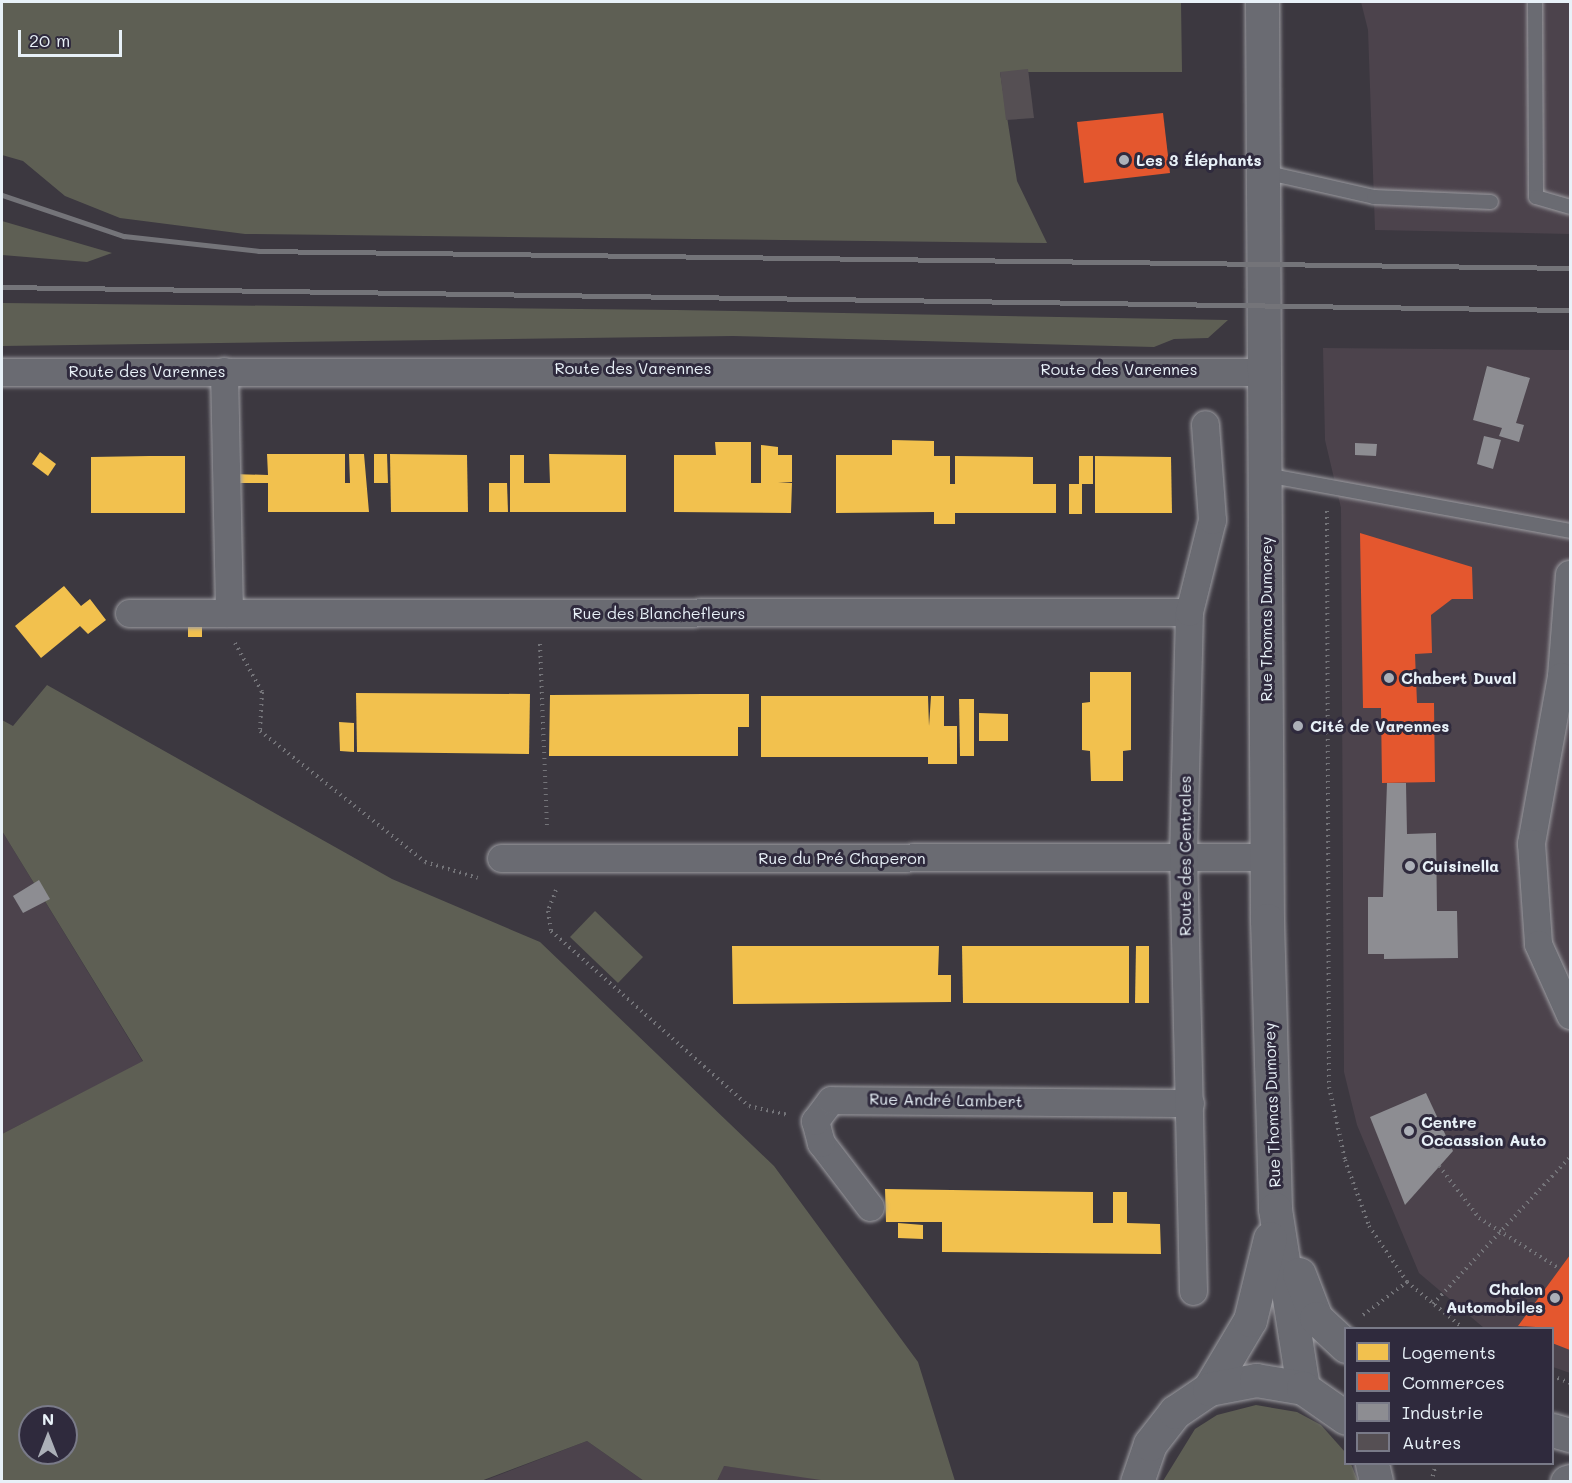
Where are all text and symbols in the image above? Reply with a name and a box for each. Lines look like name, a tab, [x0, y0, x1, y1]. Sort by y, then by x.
scale bar	[21, 18, 124, 56]
text: 20 m	[29, 28, 70, 52]
place label: Les 3 Éléphants	[1136, 150, 1262, 170]
marker: Les 3 Éléphants	[1117, 153, 1131, 167]
street label: Route des Varennes	[554, 358, 712, 378]
street label: Route des Varennes	[1040, 359, 1198, 379]
street label: Route des Varennes	[68, 361, 226, 381]
street label: Rue Thomas Dumorey	[1256, 536, 1276, 702]
street label: Rue des Blanchefleurs	[573, 603, 745, 623]
place label: Chabert Duval	[1401, 668, 1516, 688]
marker: Chabert Duval	[1382, 671, 1396, 685]
place label: Cité de Varennes	[1310, 716, 1449, 736]
marker: Cité de Varennes	[1291, 719, 1305, 733]
street label: Route des Centrales	[1175, 776, 1195, 936]
street label: Rue du Pré Chaperon	[758, 848, 926, 868]
place label: Cuisinella	[1422, 856, 1499, 876]
marker: Cuisinella	[1403, 859, 1417, 873]
street label: Rue Thomas Dumorey	[1260, 1022, 1284, 1188]
street label: Rue André Lambert	[869, 1089, 1023, 1111]
place label: Centre Occassion Auto	[1421, 1112, 1546, 1150]
marker: Centre Occassion Auto	[1402, 1124, 1416, 1138]
place label: Chalon Automobiles	[1446, 1279, 1543, 1317]
marker: Chalon Automobiles	[1548, 1291, 1562, 1305]
legend	[1344, 1327, 1554, 1465]
text: Logements	[1402, 1340, 1496, 1364]
text: Commerces	[1402, 1370, 1505, 1394]
text: Industrie	[1402, 1400, 1483, 1424]
north arrow	[18, 1405, 78, 1465]
text: N	[42, 1408, 54, 1429]
text: Autres	[1402, 1430, 1461, 1454]

